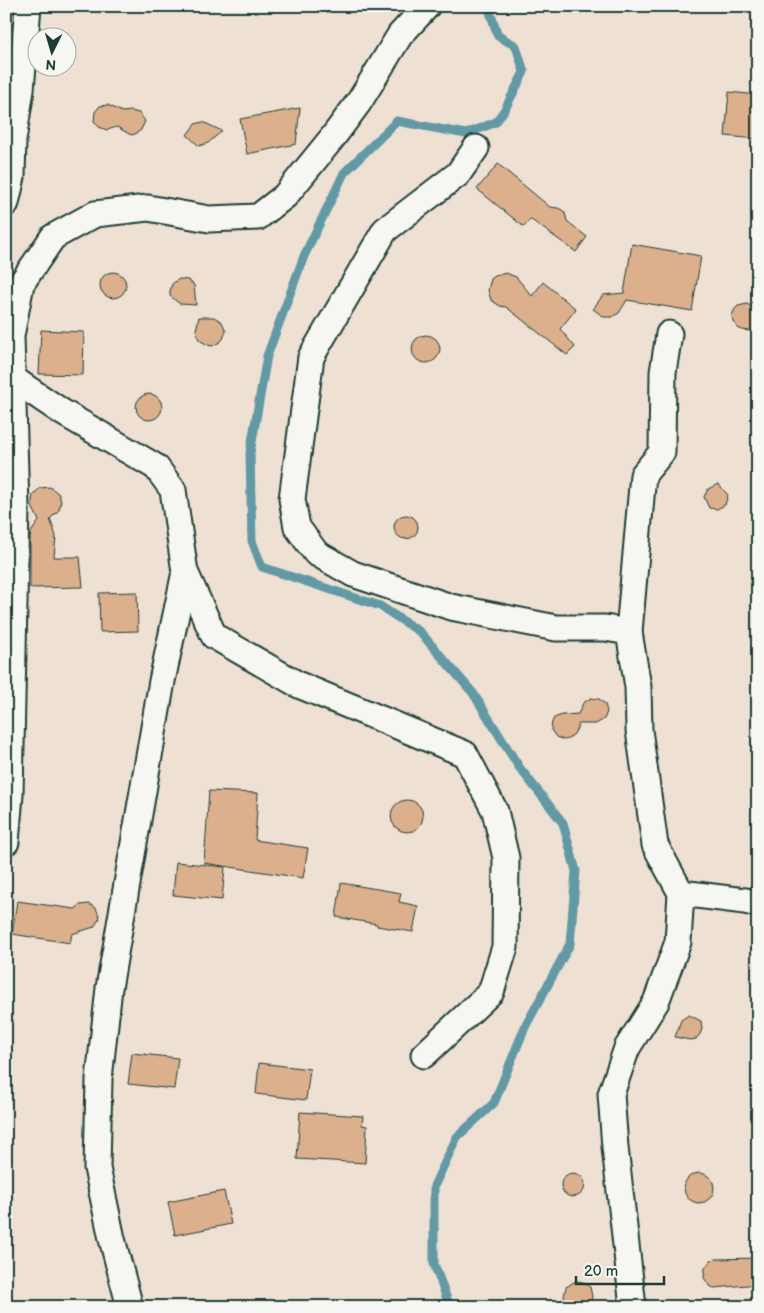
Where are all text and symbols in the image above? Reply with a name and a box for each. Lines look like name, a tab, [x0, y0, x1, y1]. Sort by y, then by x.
north arrow	[28, 28, 78, 78]
text: N	[45, 56, 57, 73]
scale bar	[576, 1253, 664, 1285]
text: 20 m	[584, 1262, 618, 1281]

